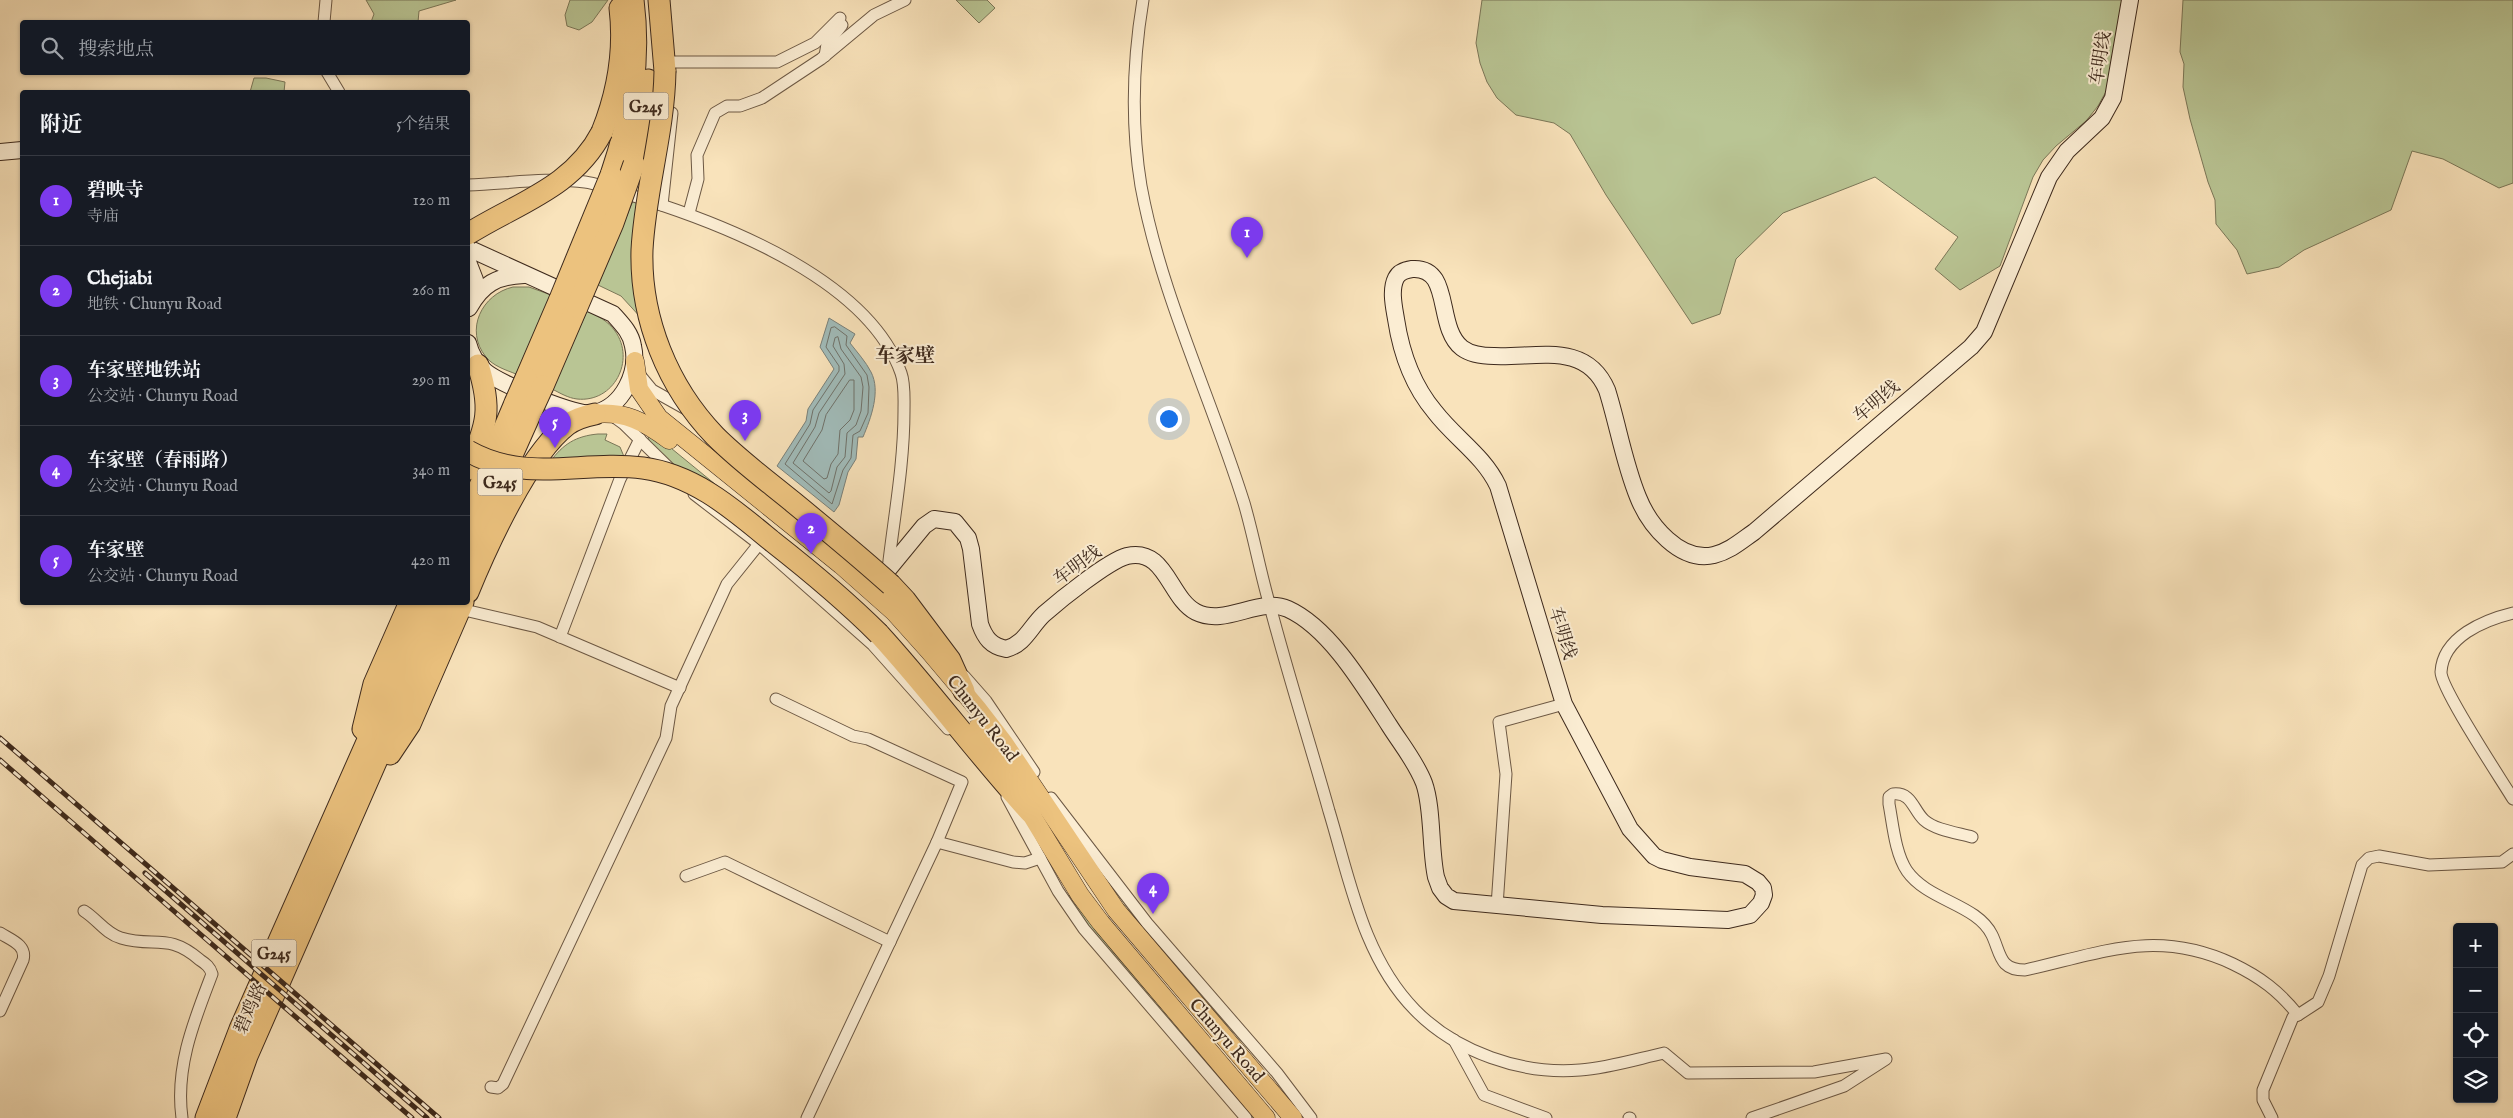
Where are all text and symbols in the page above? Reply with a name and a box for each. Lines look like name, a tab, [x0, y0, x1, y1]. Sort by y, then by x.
search box	[20, 20, 470, 75]
street label: 车明线	[2086, 30, 2117, 87]
icon: search	[38, 34, 66, 62]
text: 搜索地点	[78, 38, 154, 62]
road number: G245	[624, 92, 668, 120]
text: 附近	[40, 112, 82, 139]
text: 5个结果	[396, 115, 450, 135]
text: 碧映寺	[87, 179, 144, 203]
text: 1	[53, 191, 59, 211]
text: 120 m	[413, 191, 450, 211]
text: 寺庙	[87, 207, 119, 227]
pin: 1	[1231, 217, 1263, 258]
text: Chejiabi	[87, 267, 152, 291]
text: 2	[52, 281, 60, 301]
text: 260 m	[412, 281, 450, 301]
text: 地铁 · Chunyu Road	[87, 295, 222, 315]
district label: 车家壁	[875, 344, 935, 369]
text: 车家壁地铁站	[87, 359, 201, 383]
text: 3	[53, 371, 59, 391]
text: 290 m	[412, 371, 450, 391]
street label: 车明线	[1849, 376, 1905, 428]
text: 公交站 · Chunyu Road	[87, 387, 238, 407]
pin: 3	[729, 400, 761, 441]
your location	[1156, 406, 1182, 432]
pin: 5	[539, 407, 571, 448]
text: 车家壁（春雨路）	[87, 449, 239, 473]
text: 4	[52, 461, 60, 481]
text: 340 m	[412, 461, 450, 481]
road number: G245	[478, 468, 522, 496]
text: 公交站 · Chunyu Road	[87, 477, 238, 497]
pin: 2	[795, 513, 827, 554]
text: 车家壁	[87, 539, 144, 563]
street label: 车明线	[1049, 541, 1106, 591]
text: 5	[53, 551, 59, 571]
text: 420 m	[411, 551, 450, 571]
text: 公交站 · Chunyu Road	[87, 567, 238, 587]
street label: 车明线	[1543, 604, 1580, 663]
street label: Chunyu Road	[941, 671, 1023, 767]
pin: 4	[1137, 873, 1169, 914]
map controls	[2453, 923, 2498, 1103]
button: +	[2453, 923, 2498, 968]
road number: G245	[252, 940, 296, 966]
button: −	[2453, 968, 2498, 1013]
street label: 碧鸡路	[230, 979, 273, 1038]
street label: Chunyu Road	[1183, 994, 1269, 1088]
button: locate	[2453, 1013, 2498, 1058]
button: layers	[2453, 1058, 2498, 1103]

